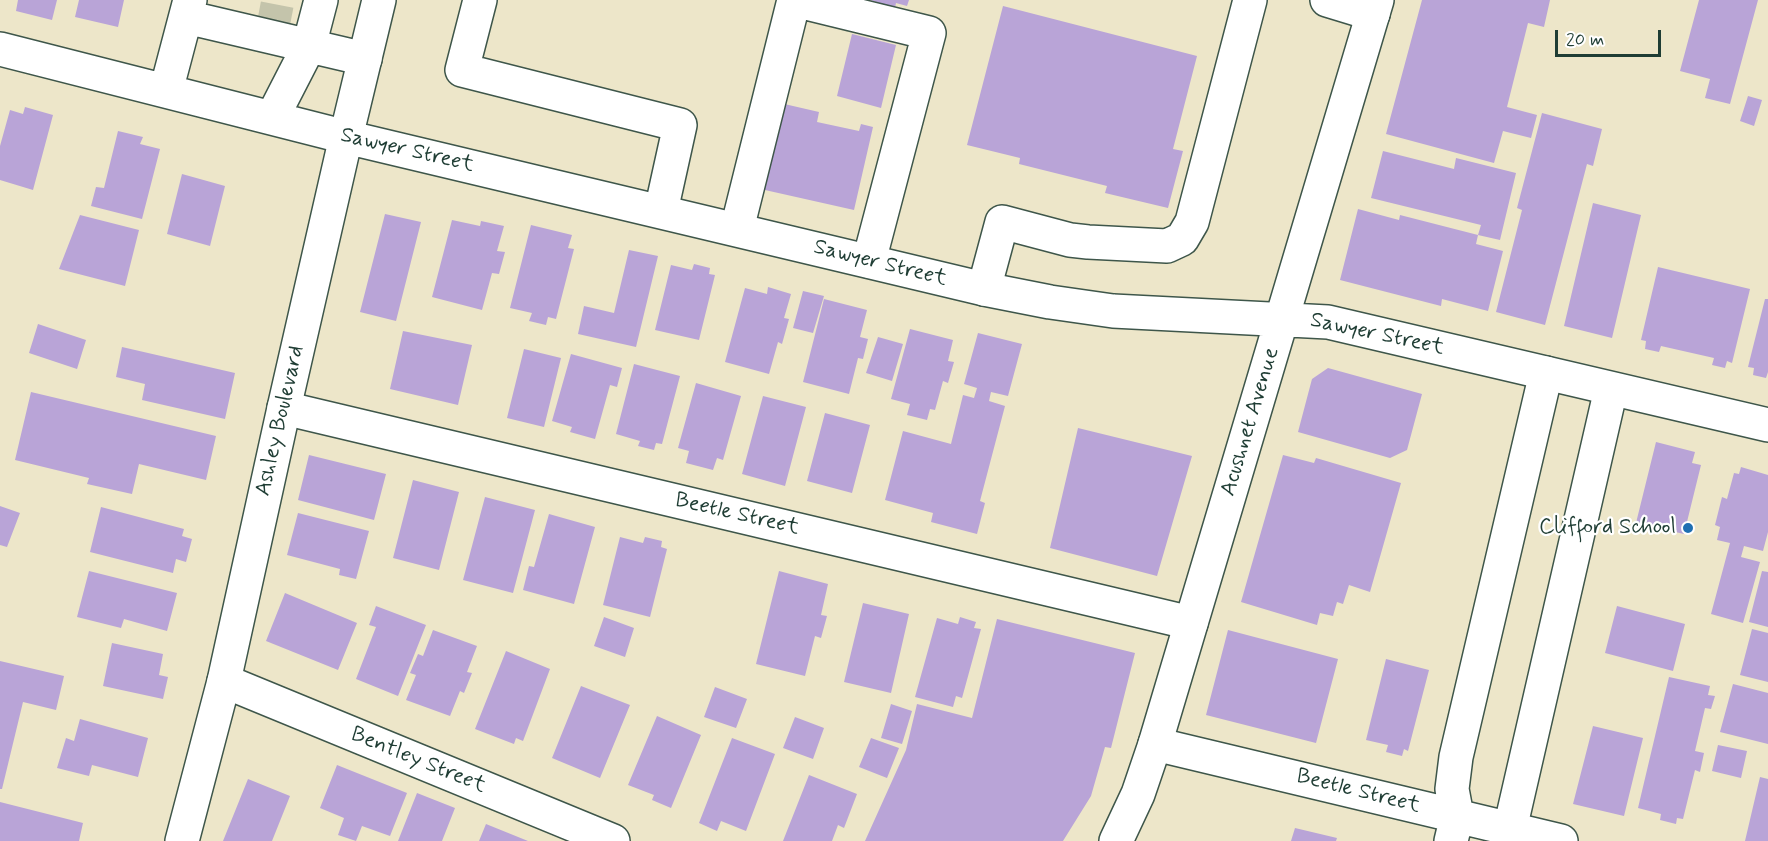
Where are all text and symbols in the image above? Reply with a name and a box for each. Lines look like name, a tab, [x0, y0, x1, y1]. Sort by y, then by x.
scale bar	[1558, 18, 1664, 56]
text: 20 m	[1566, 28, 1604, 52]
street label: Sawyer Street	[338, 123, 476, 179]
street label: Sawyer Street	[811, 235, 949, 293]
street label: Sawyer Street	[1308, 308, 1446, 362]
street label: Ashley Boulevard	[251, 343, 311, 499]
street label: Acushnet Avenue	[1216, 345, 1286, 499]
street label: Beetle Street	[672, 488, 802, 542]
place label: Clifford School	[1539, 515, 1676, 541]
marker: Clifford School	[1681, 521, 1695, 535]
street label: Bentley Street	[347, 722, 489, 800]
street label: Beetle Street	[1293, 764, 1423, 820]

